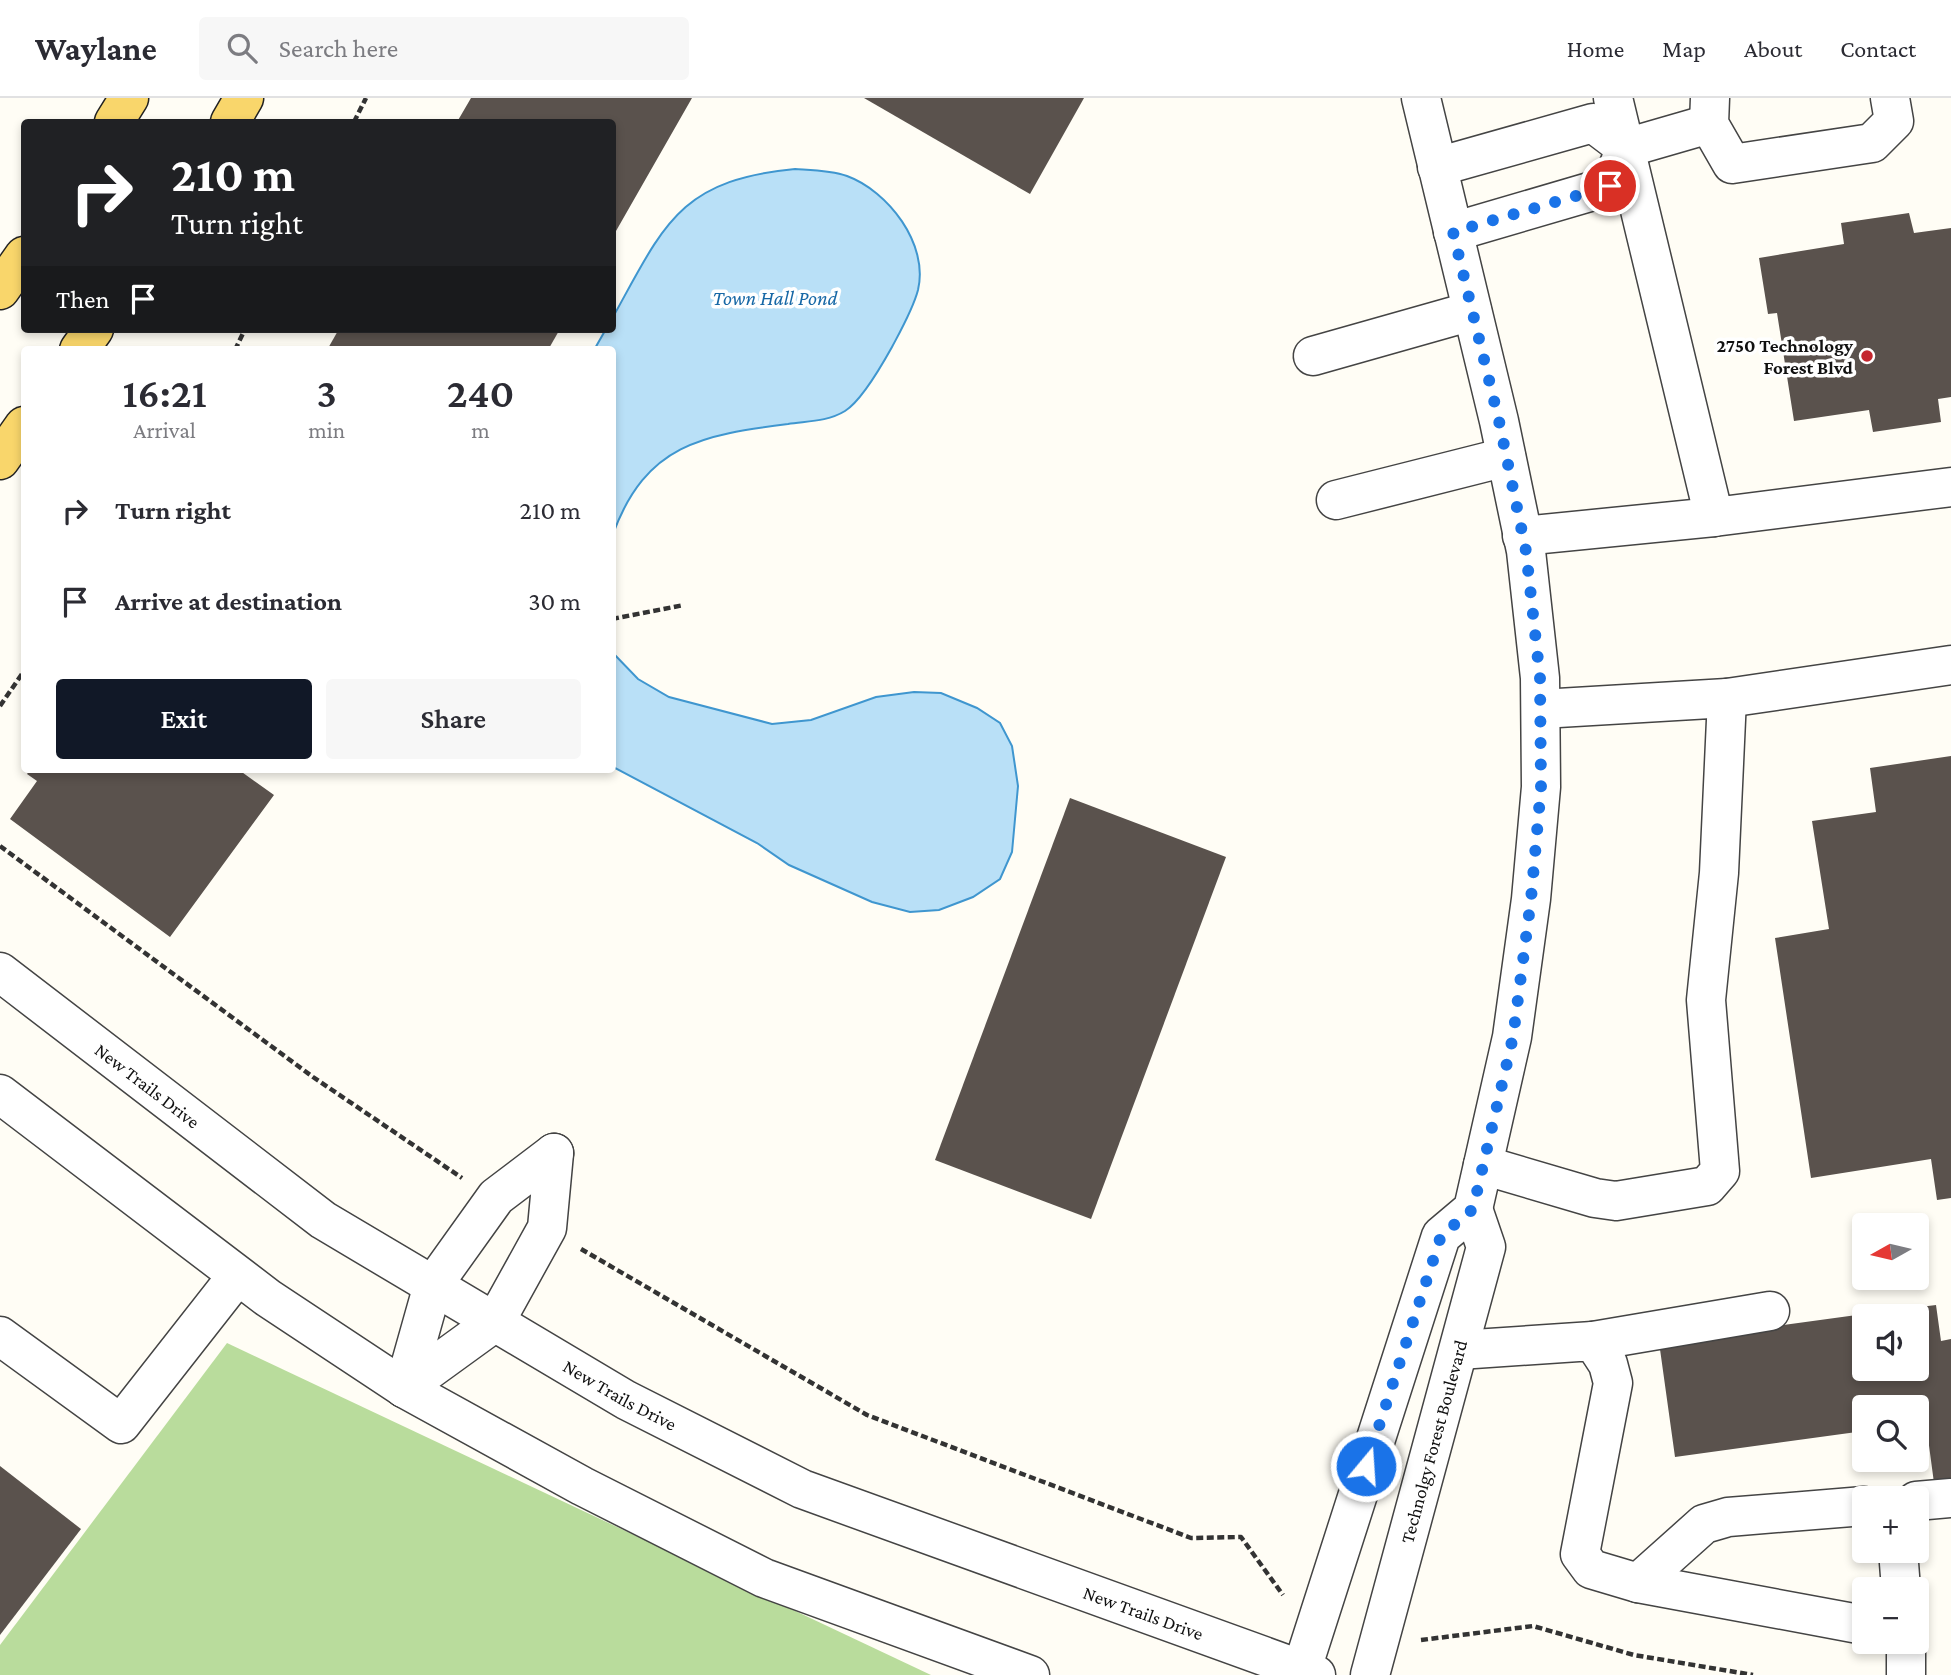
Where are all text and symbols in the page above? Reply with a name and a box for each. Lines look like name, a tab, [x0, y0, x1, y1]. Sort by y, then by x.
search box	[199, 17, 689, 80]
icon: search	[223, 29, 261, 67]
text: Waylane	[35, 30, 157, 67]
text: Search here	[279, 34, 398, 63]
text: Home	[1567, 35, 1624, 62]
text: Map	[1662, 35, 1706, 62]
text: About	[1744, 35, 1802, 62]
text: Contact	[1840, 35, 1916, 62]
icon: right	[56, 147, 147, 238]
text: 210 m	[171, 147, 295, 202]
pin	[1580, 156, 1640, 216]
icon: arrive	[1591, 167, 1629, 205]
text: Turn right	[171, 205, 303, 241]
icon: arrive	[124, 280, 162, 318]
text: Then	[56, 285, 110, 314]
water label: Town Hall Pond	[713, 286, 839, 310]
place label: 2750 Technology Forest Blvd	[1716, 335, 1854, 378]
marker: 2750 Technology Forest Blvd	[1859, 348, 1875, 364]
text: 16:21	[123, 369, 207, 416]
text: 3	[317, 369, 337, 416]
text: 240	[447, 369, 514, 416]
text: Arrival	[133, 417, 196, 443]
text: min	[308, 417, 345, 443]
text: m	[471, 417, 490, 443]
icon: right	[56, 492, 94, 530]
text: Turn right	[115, 496, 231, 525]
text: 210 m	[520, 496, 581, 525]
icon: arrive	[56, 583, 94, 621]
text: Arrive at destination	[115, 587, 342, 616]
text: 30 m	[528, 587, 581, 616]
button: Exit	[56, 679, 312, 759]
button: Share	[326, 679, 581, 759]
street label: New Trails Drive	[91, 1039, 204, 1132]
north arrow	[1852, 1213, 1928, 1290]
map controls	[1852, 1213, 1929, 1654]
button: sound	[1852, 1304, 1929, 1381]
street label: Technolgy Forest Boulevard	[1396, 1338, 1471, 1545]
street label: New Trails Drive	[560, 1355, 680, 1435]
button: search	[1852, 1395, 1929, 1472]
position arrow	[1329, 1429, 1403, 1503]
button: +	[1852, 1486, 1929, 1563]
button: −	[1852, 1577, 1929, 1654]
street label: New Trails Drive	[1080, 1582, 1206, 1644]

